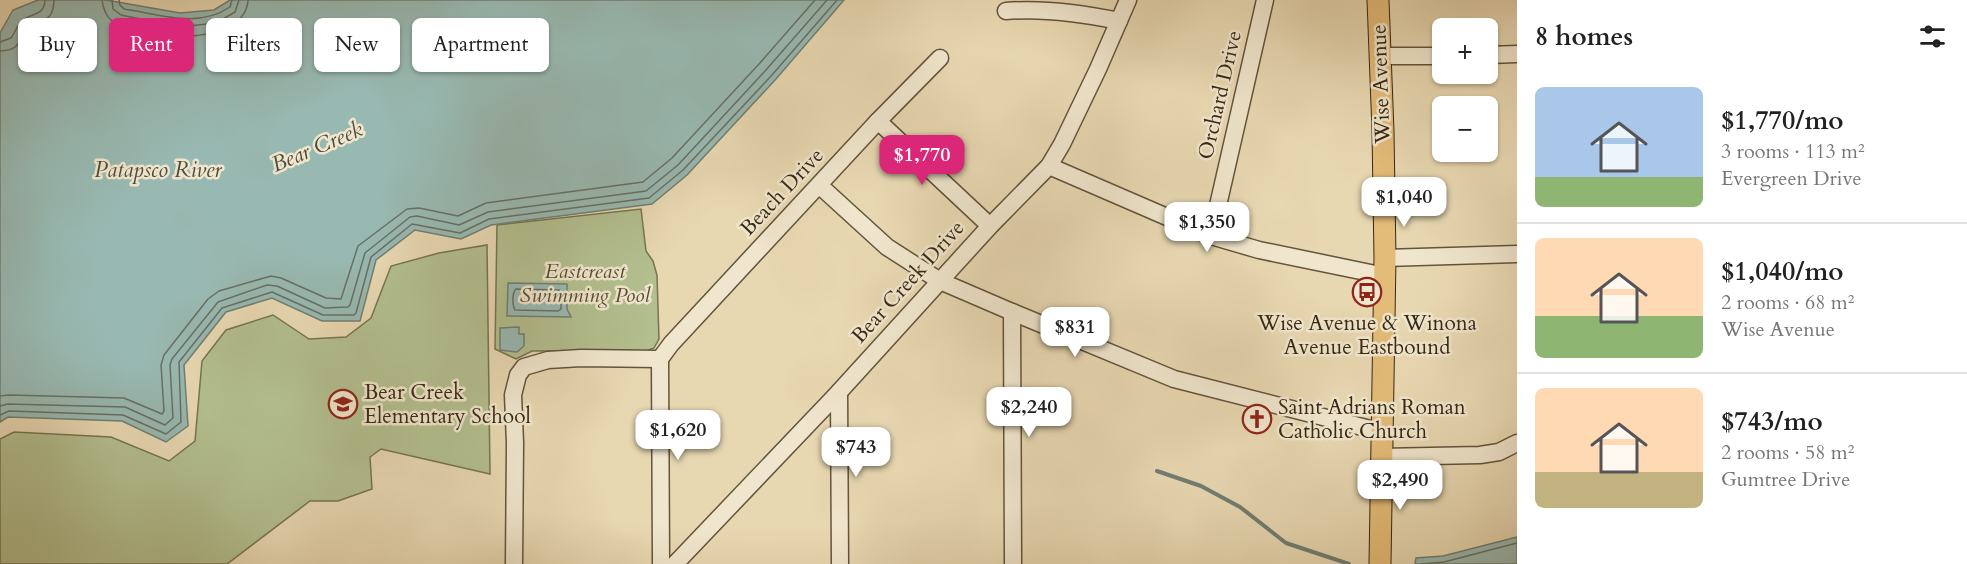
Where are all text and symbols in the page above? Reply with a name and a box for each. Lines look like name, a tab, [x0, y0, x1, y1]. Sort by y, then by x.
chip: Buy	[18, 18, 97, 72]
chip: Rent	[109, 18, 194, 72]
chip: Filters	[206, 18, 302, 72]
chip: New	[314, 18, 400, 72]
chip: Apartment	[412, 18, 549, 72]
map controls	[1432, 18, 1498, 162]
button: +	[1432, 18, 1498, 84]
text: 8 homes	[1535, 19, 1633, 54]
icon: filters	[1916, 20, 1949, 53]
street label: Wise Avenue	[1364, 24, 1398, 145]
street label: Orchard Drive	[1191, 28, 1249, 162]
button: −	[1432, 96, 1498, 162]
text: $1,770/mo	[1721, 103, 1844, 138]
icon: home	[1583, 111, 1655, 183]
water label: Bear Creek	[267, 114, 367, 180]
pin: $1,770	[873, 135, 971, 186]
text: 3 rooms · 113 m²	[1721, 138, 1865, 165]
text: $1,770	[893, 141, 951, 168]
street label: Beach Drive	[734, 142, 830, 242]
water label: Patapsco River	[94, 155, 222, 185]
text: Evergreen Drive	[1721, 165, 1862, 192]
pin: $1,040	[1355, 177, 1453, 228]
text: $1,040	[1375, 183, 1433, 210]
pin: $1,350	[1158, 202, 1256, 253]
text: $1,350	[1178, 208, 1236, 235]
street label: Bear Creek Drive	[845, 214, 971, 350]
text: $1,040/mo	[1721, 254, 1844, 289]
park label: Eastcreast Swimming Pool	[520, 257, 651, 310]
icon: home	[1583, 262, 1655, 334]
bus stop icon: Wise Avenue & Winona Avenue Eastbound	[1351, 276, 1383, 308]
text: 2 rooms · 68 m²	[1721, 289, 1854, 316]
pin: $831	[1039, 307, 1111, 358]
place label: Wise Avenue & Winona Avenue Eastbound	[1256, 309, 1477, 362]
text: $831	[1055, 313, 1095, 340]
text: Wise Avenue	[1721, 316, 1835, 343]
place label: Bear Creek Elementary School	[364, 378, 531, 431]
pin: $2,240	[980, 387, 1078, 438]
school or university icon: Bear Creek Elementary School	[327, 388, 359, 420]
text: $2,240	[1000, 393, 1058, 420]
place label: Saint Adrians Roman Catholic Church	[1278, 393, 1466, 446]
church icon: Saint Adrians Roman Catholic Church	[1241, 403, 1273, 435]
text: $743/mo	[1721, 404, 1823, 439]
pin: $1,620	[629, 410, 727, 461]
icon: home	[1583, 412, 1655, 484]
text: $1,620	[649, 416, 707, 443]
pin: $743	[820, 427, 892, 478]
text: $743	[836, 433, 876, 460]
text: 2 rooms · 58 m²	[1721, 439, 1854, 466]
pin: $2,490	[1351, 460, 1449, 511]
text: $2,490	[1371, 466, 1429, 493]
text: Gumtree Drive	[1721, 466, 1850, 493]

